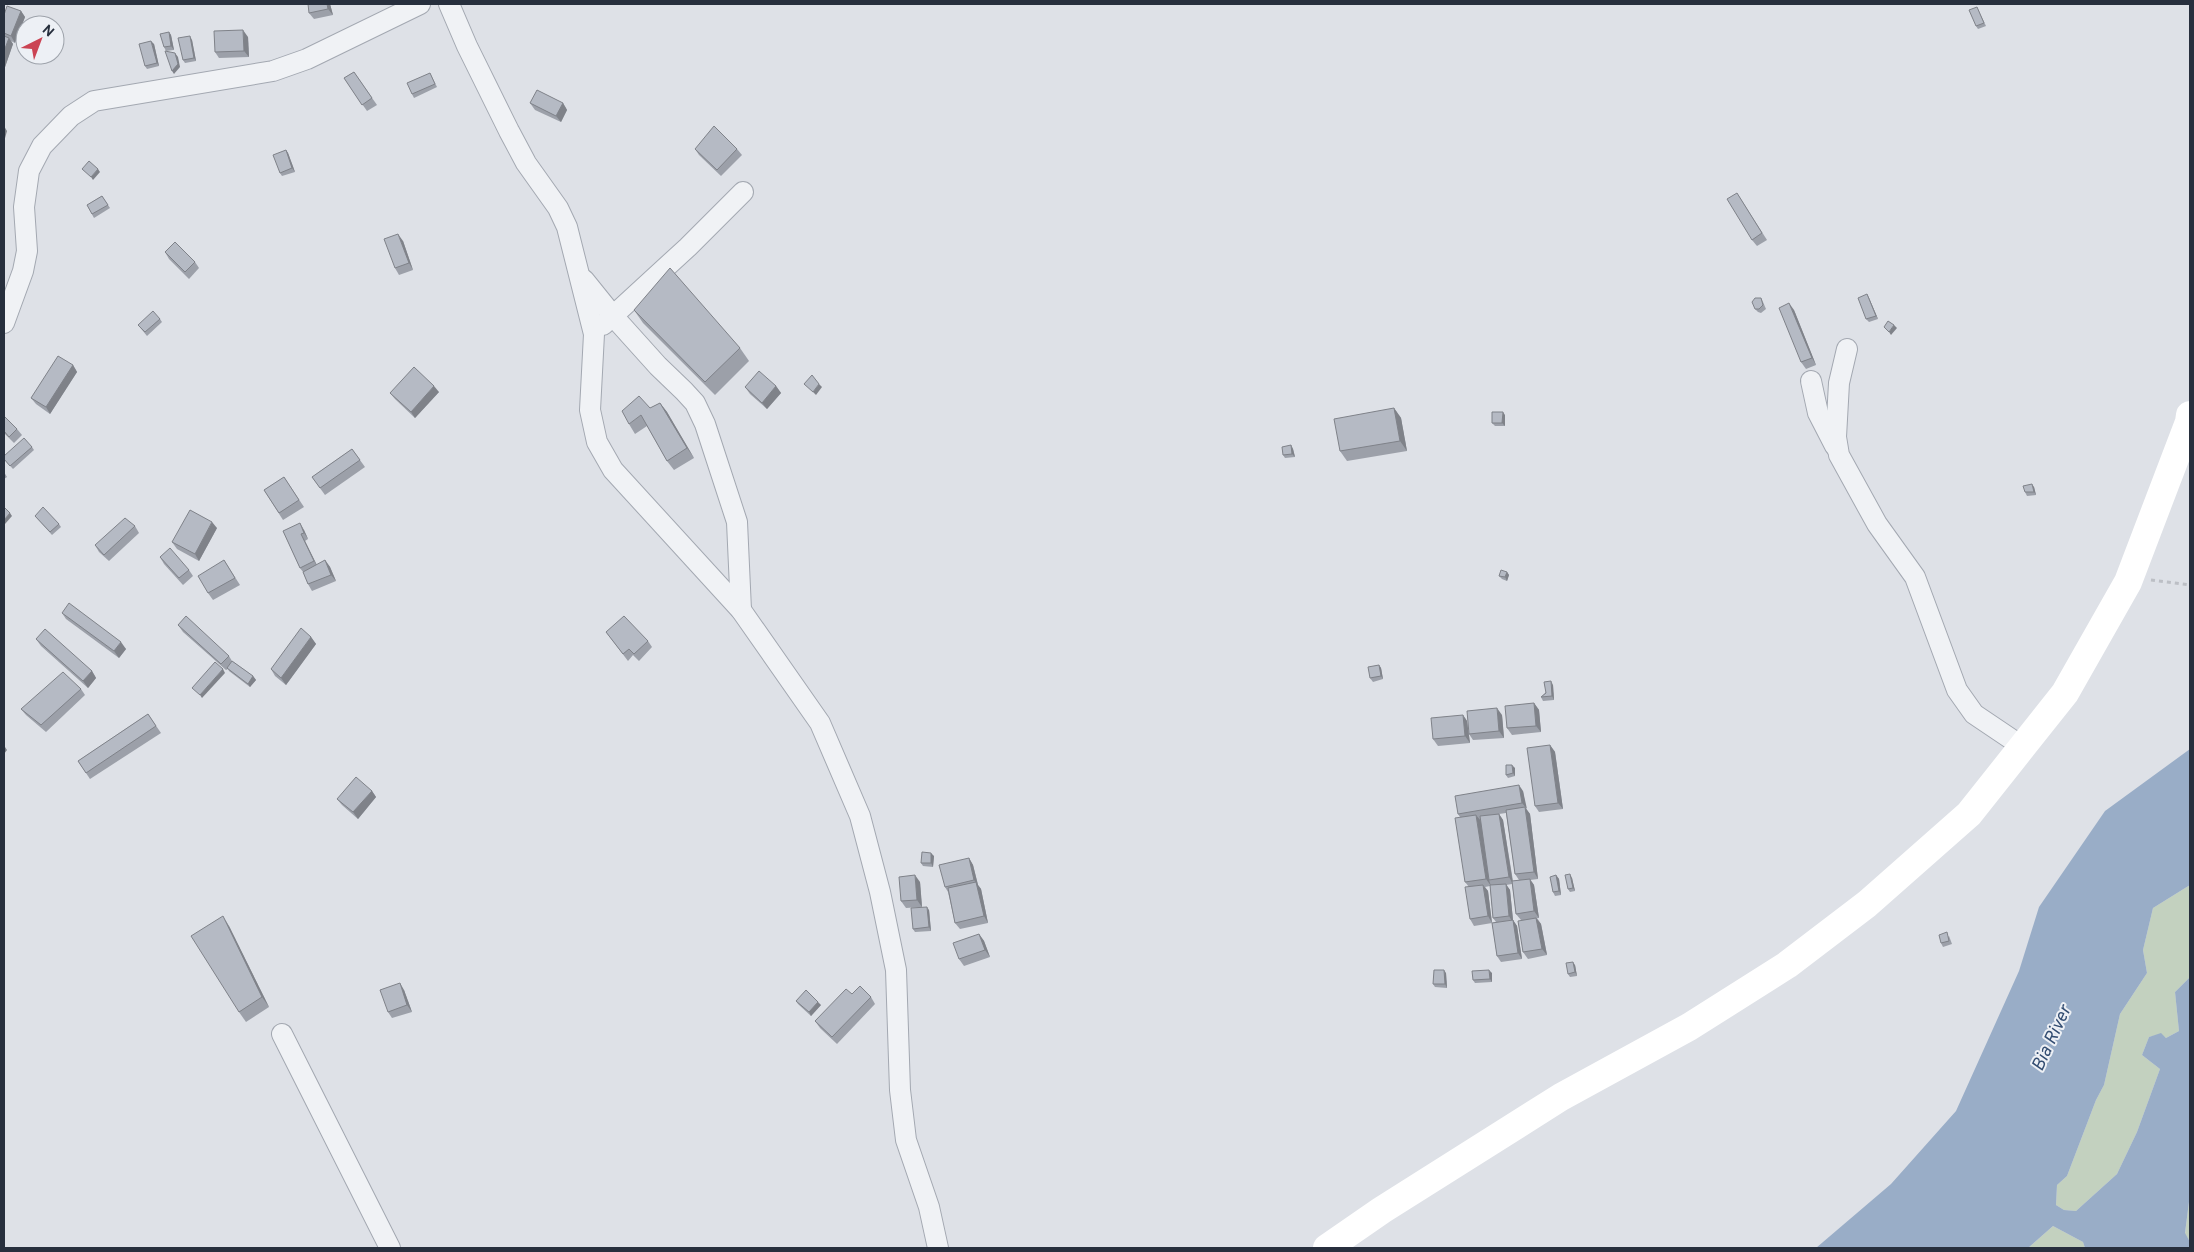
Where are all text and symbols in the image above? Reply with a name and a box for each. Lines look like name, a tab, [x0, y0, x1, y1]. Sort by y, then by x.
north arrow	[15, 15, 65, 65]
text: N	[38, 22, 57, 41]
water label: Bia River	[2027, 1000, 2078, 1075]

